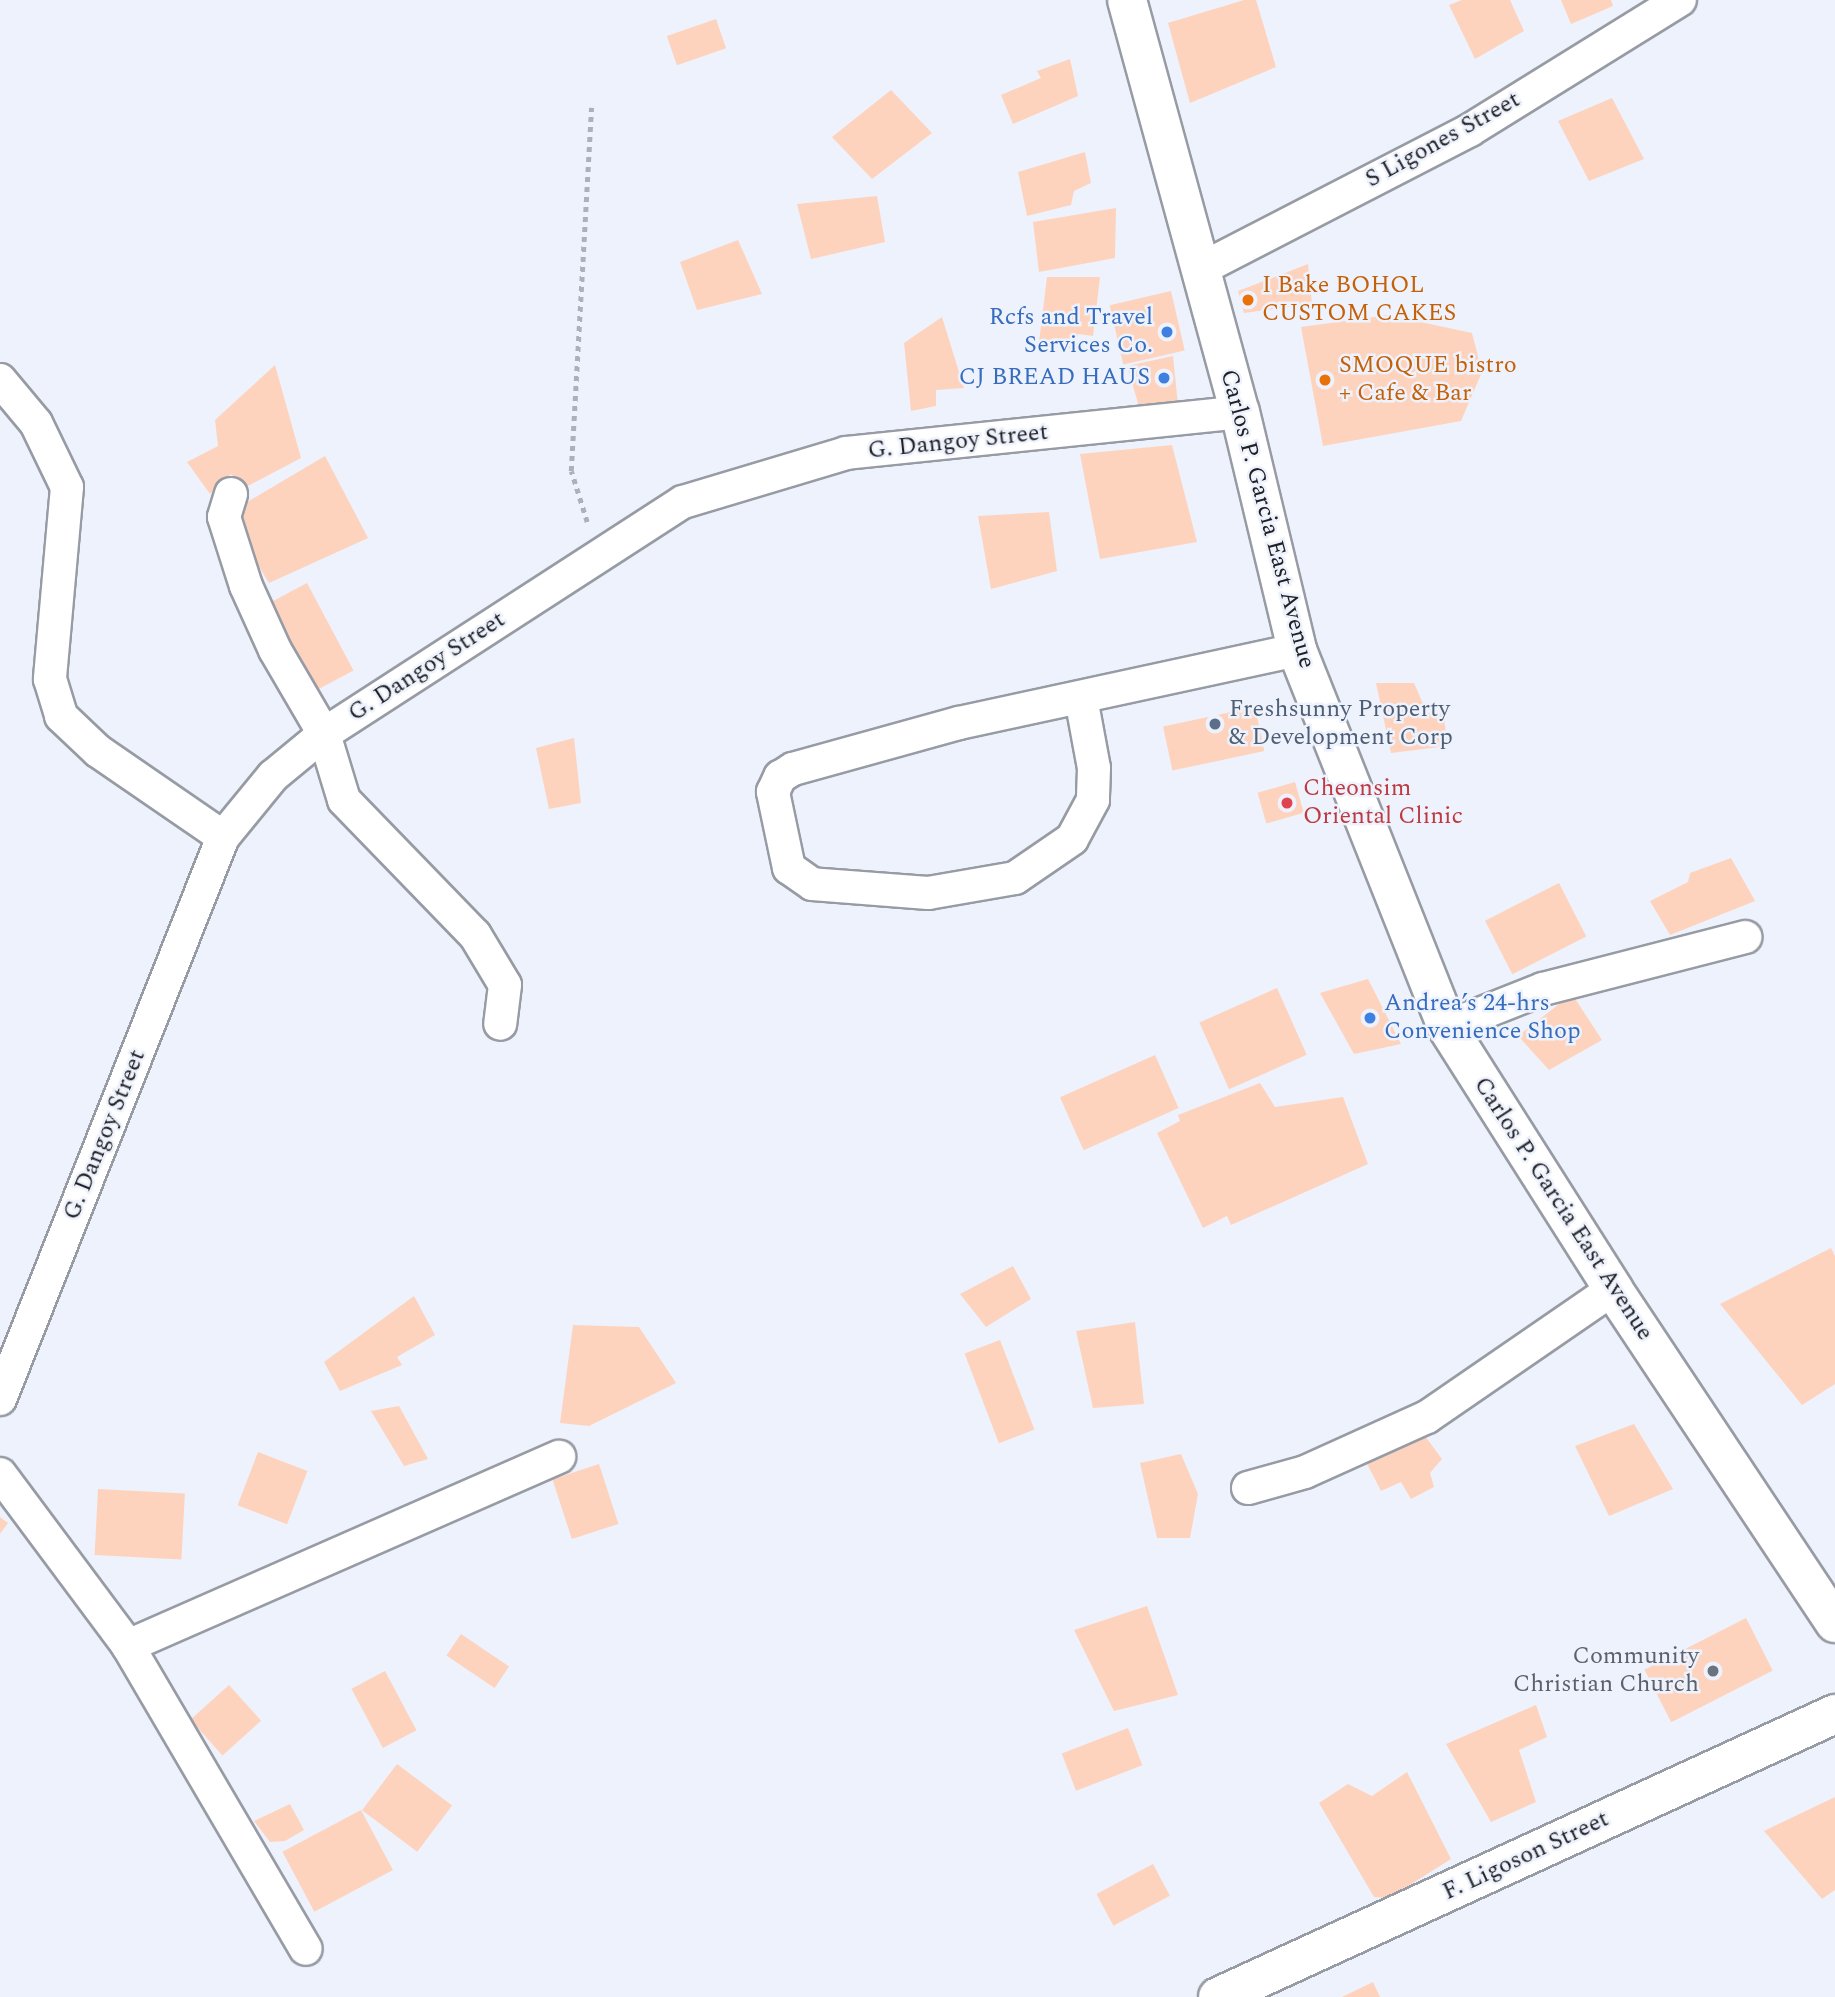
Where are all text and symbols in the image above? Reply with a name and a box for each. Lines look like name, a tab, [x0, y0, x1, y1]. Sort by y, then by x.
street label: S Ligones Street	[1361, 86, 1525, 194]
place label: I Bake BOHOL CUSTOM CAKES	[1262, 272, 1456, 328]
marker: I Bake BOHOL CUSTOM CAKES	[1240, 292, 1256, 308]
place label: Rcfs and Travel Services Co.	[989, 304, 1153, 360]
marker: Rcfs and Travel Services Co.	[1159, 324, 1175, 340]
place label: SMOQUE bistro + Cafe & Bar	[1339, 352, 1517, 408]
place label: CJ BREAD HAUS	[959, 364, 1150, 392]
street label: Carlos P. Garcia East Avenue	[1213, 366, 1321, 672]
marker: CJ BREAD HAUS	[1156, 370, 1172, 386]
marker: SMOQUE bistro + Cafe & Bar	[1317, 372, 1333, 388]
street label: G. Dangoy Street	[867, 418, 1049, 466]
street label: G. Dangoy Street	[343, 606, 511, 728]
place label: Freshsunny Property & Development Corp	[1229, 696, 1453, 752]
marker: Freshsunny Property & Development Corp	[1207, 716, 1223, 732]
place label: Cheonsim Oriental Clinic	[1303, 775, 1463, 831]
marker: Cheonsim Oriental Clinic	[1277, 793, 1297, 813]
place label: Andrea’s 24-hrs Convenience Shop	[1384, 990, 1581, 1046]
marker: Andrea’s 24-hrs Convenience Shop	[1362, 1010, 1378, 1026]
street label: G. Dangoy Street	[58, 1046, 152, 1224]
street label: Carlos P. Garcia East Avenue	[1467, 1072, 1659, 1346]
place label: Community Christian Church	[1513, 1643, 1699, 1699]
marker: Community Christian Church	[1705, 1663, 1721, 1679]
street label: F. Ligoson Street	[1438, 1805, 1614, 1907]

